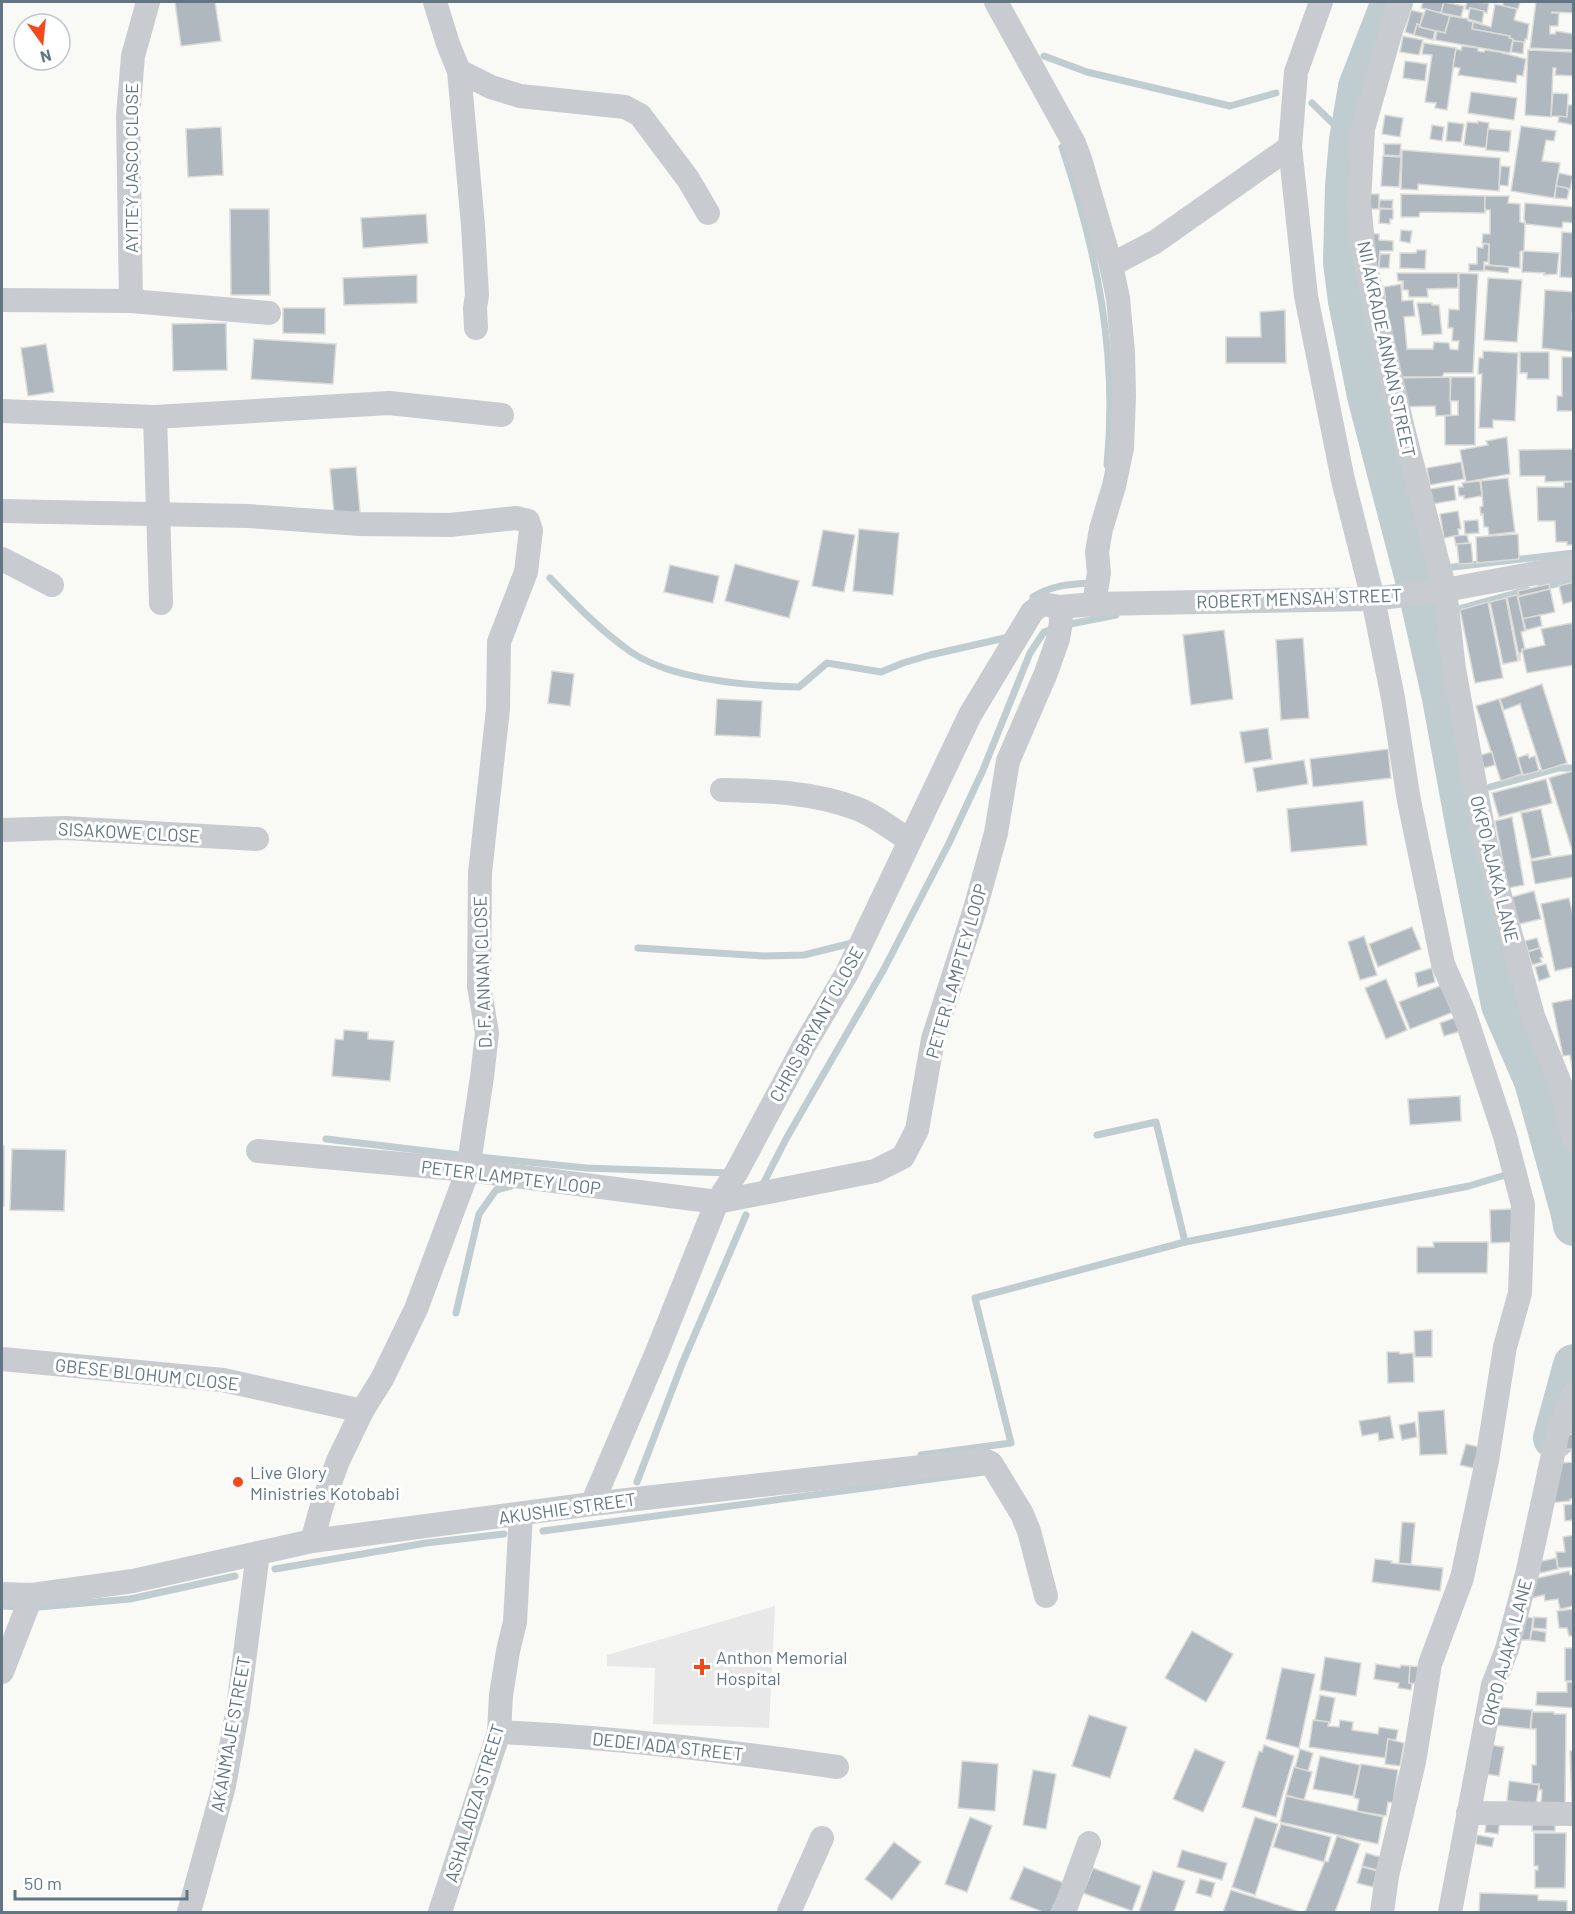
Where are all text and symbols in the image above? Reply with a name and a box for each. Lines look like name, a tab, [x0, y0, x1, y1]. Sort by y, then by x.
north arrow	[12, 12, 72, 72]
text: N	[38, 46, 54, 68]
street label: AYITEY JASCO CLOSE	[120, 83, 142, 253]
street label: NII AKRADE ANNAN STREET	[1353, 239, 1421, 459]
street label: ROBERT MENSAH STREET	[1196, 583, 1402, 613]
street label: OKPO AJAKA LANE	[1466, 793, 1524, 945]
street label: SISAKOWE CLOSE	[57, 817, 201, 847]
street label: PETER LAMPTEY LOOP	[920, 881, 992, 1061]
street label: D. F. ANNAN CLOSE	[468, 895, 496, 1049]
street label: CHRIS BRYANT CLOSE	[764, 943, 868, 1105]
street label: PETER LAMPTEY LOOP	[420, 1155, 602, 1199]
street label: GBESE BLOHUM CLOSE	[54, 1353, 240, 1395]
place label: Live Glory Ministries Kotobabi	[250, 1461, 400, 1504]
marker: Live Glory Ministries Kotobabi	[231, 1475, 245, 1489]
street label: AKUSHIE STREET	[497, 1487, 637, 1529]
street label: OKPO AJAKA LANE	[1476, 1576, 1536, 1728]
place label: Anthon Memorial Hospital	[716, 1646, 847, 1689]
street label: AKANMAJE STREET	[205, 1654, 255, 1814]
marker: Anthon Memorial Hospital	[693, 1658, 711, 1676]
street label: ASHALADZA STREET	[439, 1721, 509, 1885]
street label: DEDEI ADA STREET	[591, 1727, 745, 1765]
scale bar	[15, 1863, 188, 1901]
text: 50 m	[24, 1872, 62, 1894]

